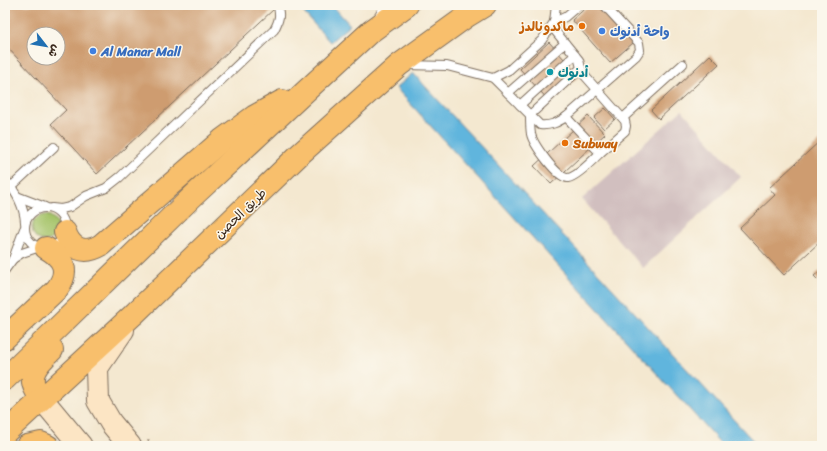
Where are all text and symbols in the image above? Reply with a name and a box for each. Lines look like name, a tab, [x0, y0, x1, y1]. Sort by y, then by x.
place label: ماكدونالدز	[519, 15, 574, 38]
place label: واحة أدنوك	[610, 20, 670, 43]
marker: ماكدونالدز	[577, 21, 587, 31]
north arrow	[26, 26, 66, 66]
marker: واحة أدنوك	[597, 26, 607, 36]
place label: Al Manar Mall	[100, 40, 182, 63]
text: ش	[43, 41, 65, 61]
marker: Al Manar Mall	[88, 46, 98, 56]
place label: أدنوك	[558, 61, 589, 84]
marker: أدنوك	[545, 67, 555, 77]
place label: Subway	[572, 132, 618, 155]
marker: Subway	[560, 138, 570, 148]
street label: طريق الحصن	[209, 182, 272, 245]

